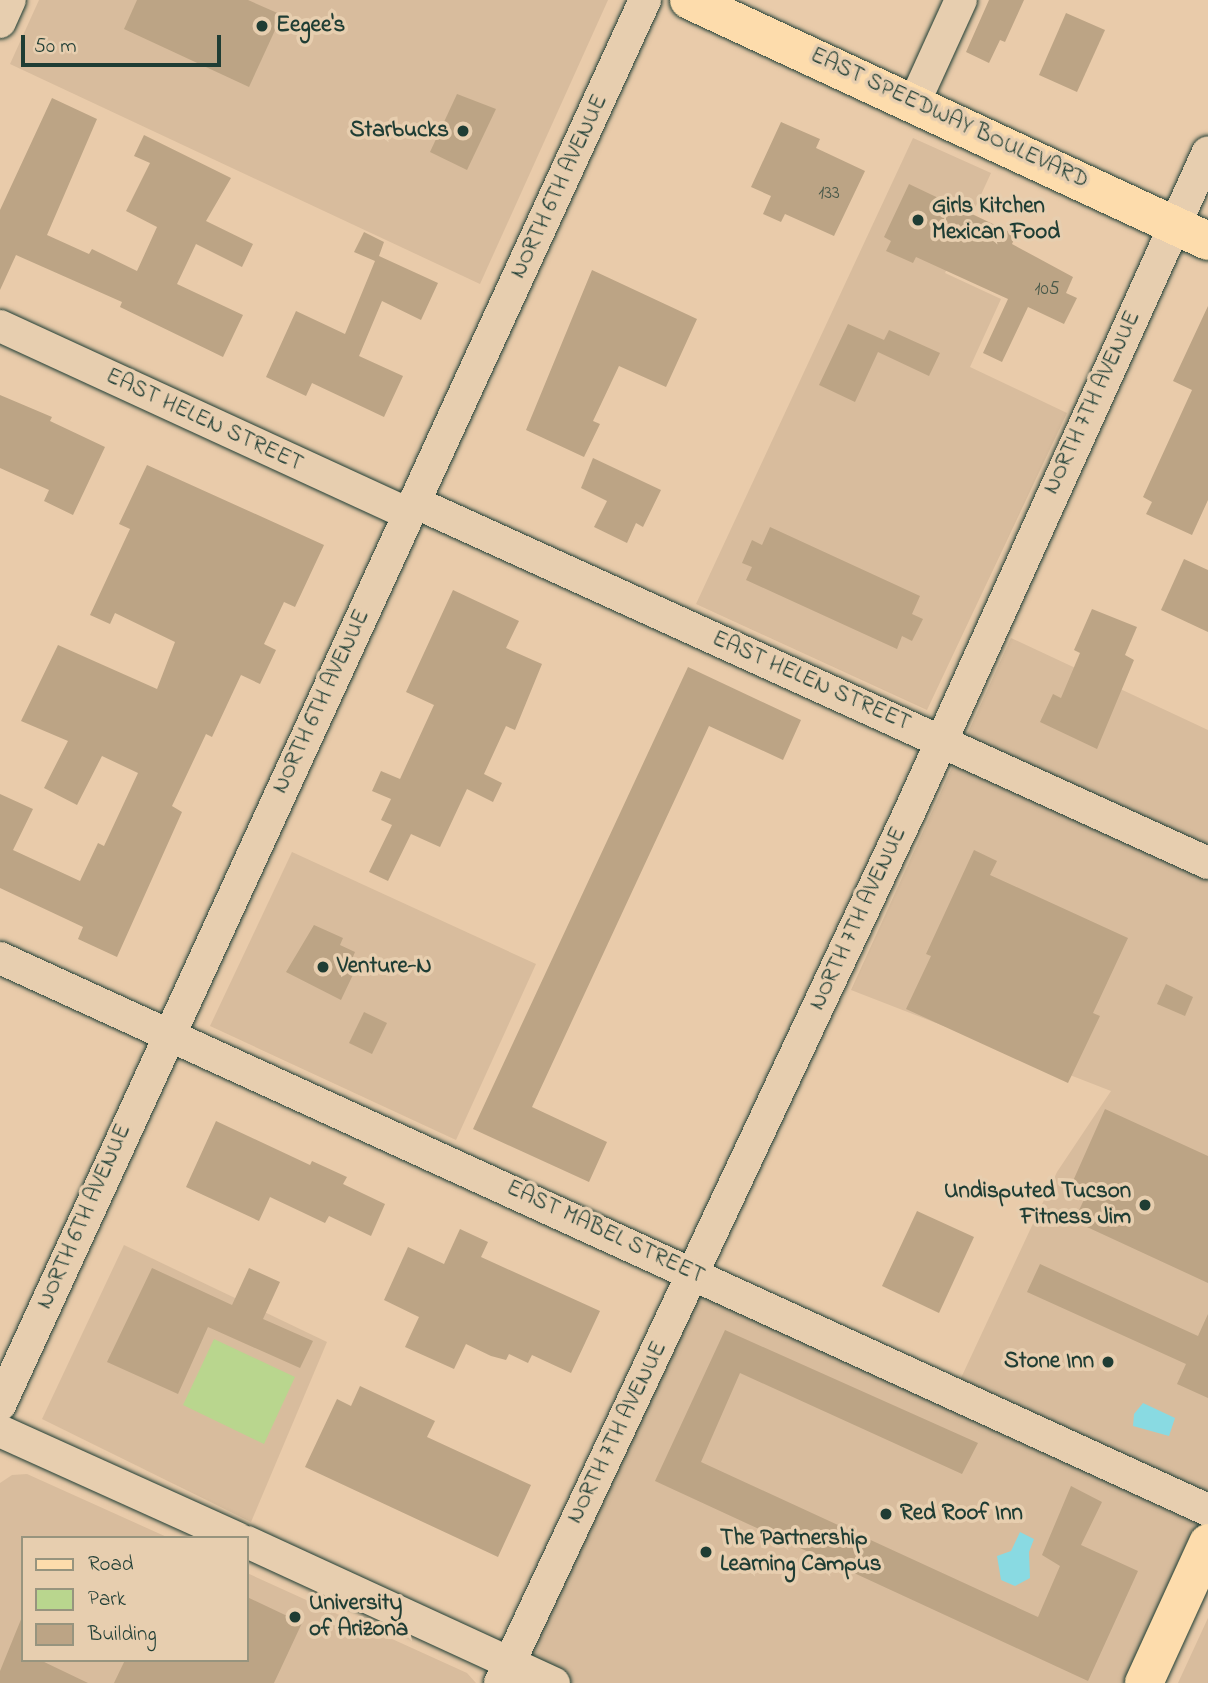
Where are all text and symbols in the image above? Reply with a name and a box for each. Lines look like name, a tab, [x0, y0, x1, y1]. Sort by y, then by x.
place label: Eegee's	[276, 12, 345, 40]
marker: Eegee's	[254, 18, 270, 34]
scale bar	[24, 21, 224, 65]
text: 50 m	[34, 32, 77, 62]
street label: EAST SPEEDWAY BOULEVARD	[806, 42, 1092, 196]
street label: NORTH 6TH AVENUE	[505, 91, 615, 283]
place label: Starbucks	[350, 117, 449, 145]
marker: Starbucks	[455, 123, 471, 139]
house number: 133	[818, 183, 840, 205]
place label: Girls Kitchen Mexican Food	[932, 193, 1060, 247]
marker: Girls Kitchen Mexican Food	[910, 212, 926, 228]
house number: 105	[1034, 279, 1060, 301]
street label: NORTH 7TH AVENUE	[1038, 307, 1148, 499]
street label: EAST HELEN STREET	[101, 363, 307, 479]
street label: NORTH 6TH AVENUE	[267, 606, 377, 798]
street label: EAST HELEN STREET	[707, 626, 915, 738]
street label: NORTH 7TH AVENUE	[804, 823, 914, 1015]
place label: Venture-N	[337, 953, 432, 981]
marker: Venture-N	[315, 959, 331, 975]
street label: NORTH 6TH AVENUE	[32, 1120, 138, 1314]
street label: EAST MABEL STREET	[502, 1175, 708, 1291]
place label: Undisputed Tucson Fitness Jim	[944, 1178, 1131, 1232]
marker: Undisputed Tucson Fitness Jim	[1137, 1197, 1153, 1213]
street label: NORTH 7TH AVENUE	[562, 1338, 674, 1528]
place label: Stone Inn	[1004, 1348, 1094, 1376]
marker: Stone Inn	[1100, 1354, 1116, 1370]
place label: Red Roof Inn	[900, 1500, 1023, 1528]
marker: Red Roof Inn	[878, 1506, 894, 1522]
place label: The Partnership Learning Campus	[720, 1525, 881, 1579]
legend	[21, 1536, 248, 1662]
marker: The Partnership Learning Campus	[698, 1544, 714, 1560]
text: Road	[88, 1550, 134, 1580]
text: Park	[88, 1585, 126, 1615]
place label: University of Arizona	[309, 1590, 408, 1644]
marker: University of Arizona	[287, 1609, 303, 1625]
text: Building	[88, 1620, 157, 1650]

